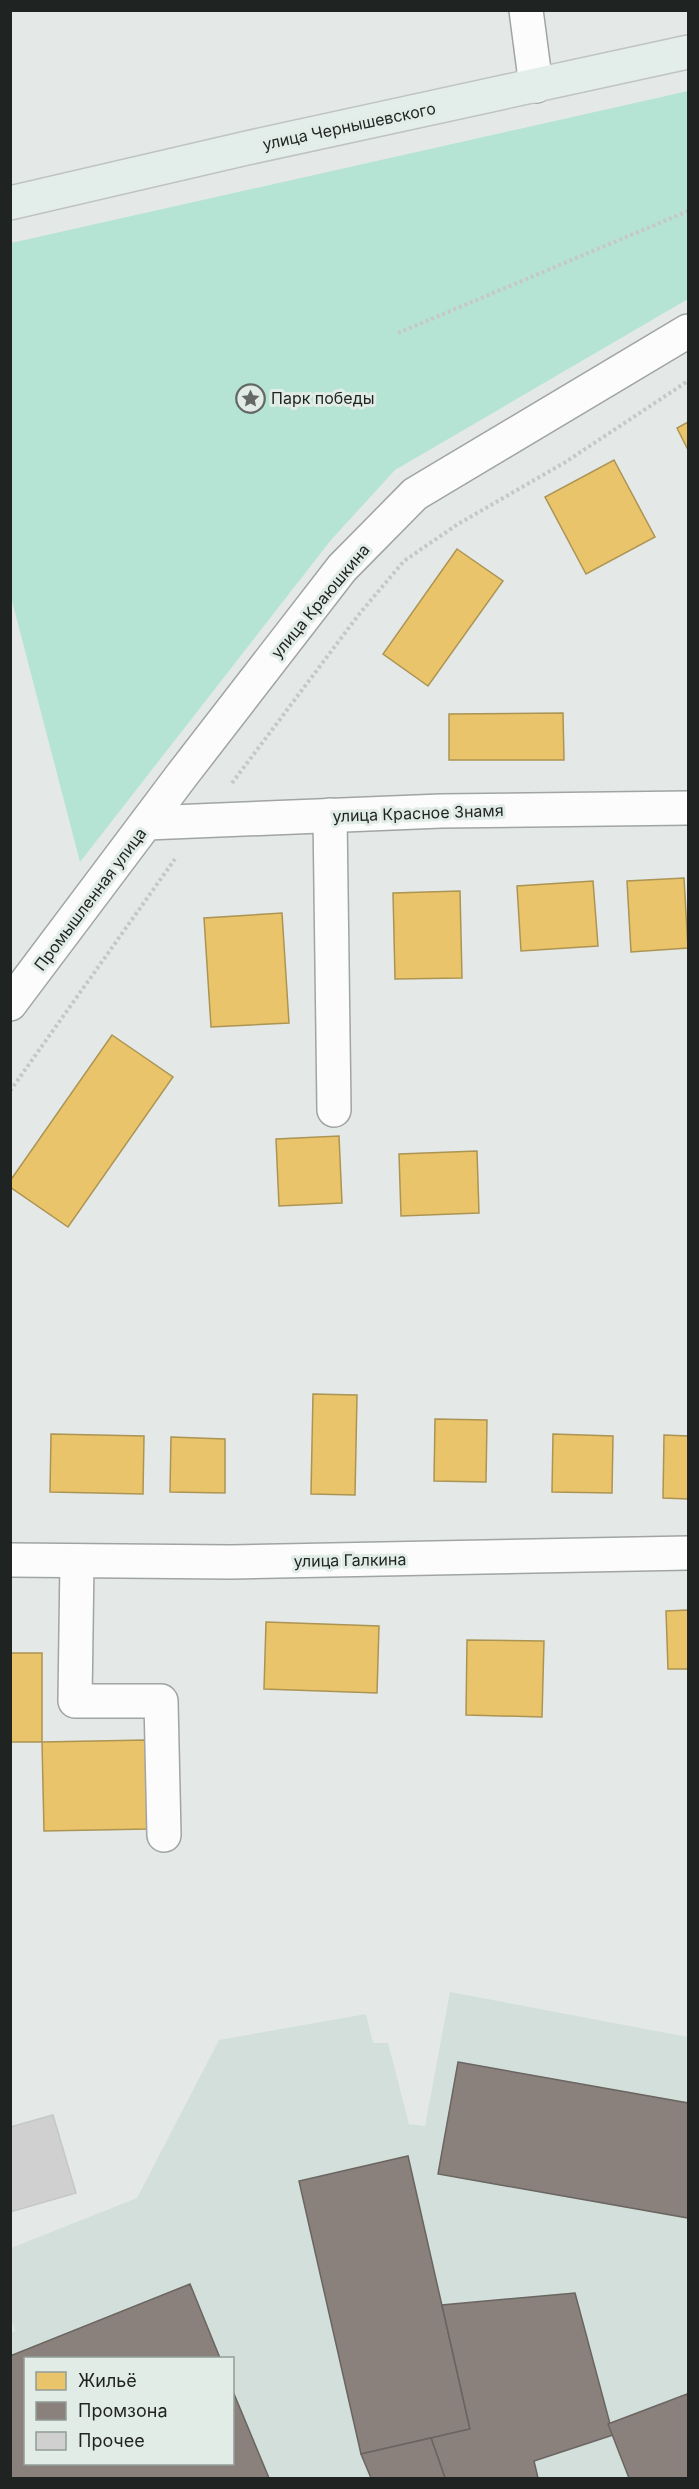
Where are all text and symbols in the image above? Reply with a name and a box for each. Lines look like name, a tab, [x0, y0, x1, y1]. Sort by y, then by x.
street label: улица Чернышевского	[261, 98, 437, 154]
place icon: Парк победы	[234, 382, 266, 414]
place label: Парк победы	[271, 388, 374, 408]
street label: улица Краюшкина	[266, 540, 374, 662]
street label: улица Красное Знамя	[332, 800, 504, 826]
street label: Промышленная улица	[30, 824, 150, 974]
street label: улица Галкина	[293, 1549, 407, 1571]
legend	[24, 2357, 234, 2465]
text: Жильё	[78, 2370, 137, 2391]
text: Промзона	[78, 2400, 168, 2421]
text: Прочее	[78, 2430, 145, 2451]

